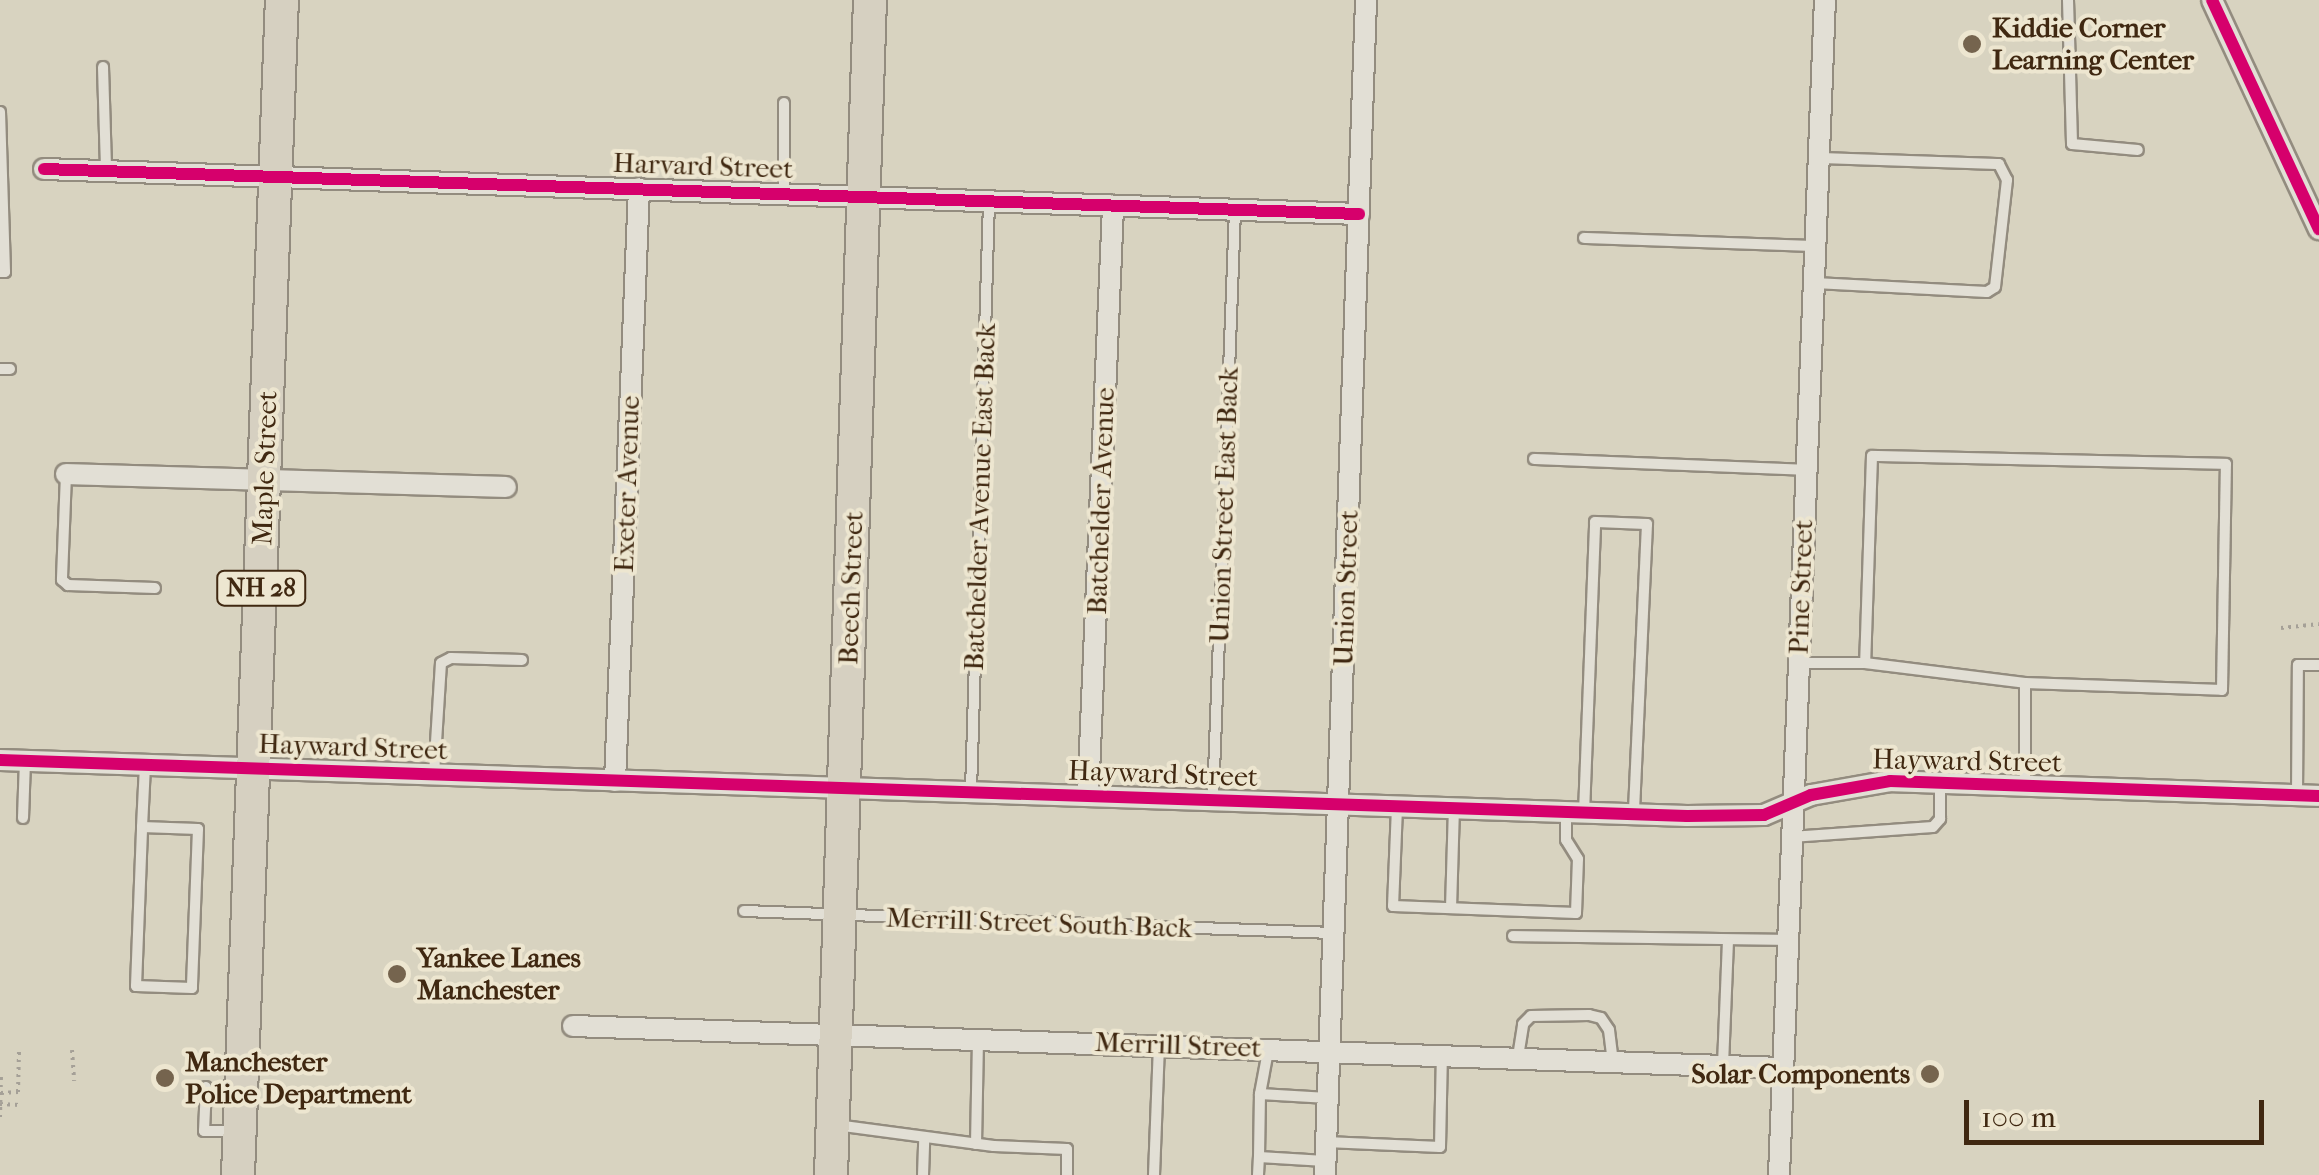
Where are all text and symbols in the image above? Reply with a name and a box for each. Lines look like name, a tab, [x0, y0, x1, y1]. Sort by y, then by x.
place label: Kiddie Corner Learning Center	[1992, 11, 2194, 77]
marker: Kiddie Corner Learning Center	[1961, 33, 1983, 55]
street label: Harvard Street	[612, 146, 794, 186]
street label: Batchelder Avenue East Back	[957, 323, 1003, 671]
street label: Union Street East Back	[1202, 366, 1246, 644]
street label: Batchelder Avenue	[1080, 387, 1122, 615]
street label: Maple Street	[246, 390, 284, 546]
street label: Exeter Avenue	[607, 395, 647, 573]
street label: Union Street	[1326, 509, 1366, 667]
street label: Beech Street	[832, 511, 870, 665]
street label: Pine Street	[1782, 519, 1820, 655]
road number: NH 28	[216, 568, 306, 608]
street label: Hayward Street	[258, 727, 448, 767]
street label: Hayward Street	[1872, 743, 2062, 779]
street label: Hayward Street	[1068, 754, 1258, 794]
street label: Merrill Street South Back	[885, 901, 1193, 945]
place label: Yankee Lanes Manchester	[417, 941, 581, 1007]
marker: Yankee Lanes Manchester	[386, 963, 408, 985]
street label: Merrill Street	[1094, 1025, 1262, 1065]
place label: Manchester Police Department	[185, 1045, 412, 1111]
place label: Solar Components	[1691, 1057, 1910, 1091]
marker: Solar Components	[1919, 1063, 1941, 1085]
marker: Manchester Police Department	[154, 1067, 176, 1089]
scale bar	[1969, 1080, 2269, 1142]
text: 100 m	[1981, 1100, 2056, 1135]

